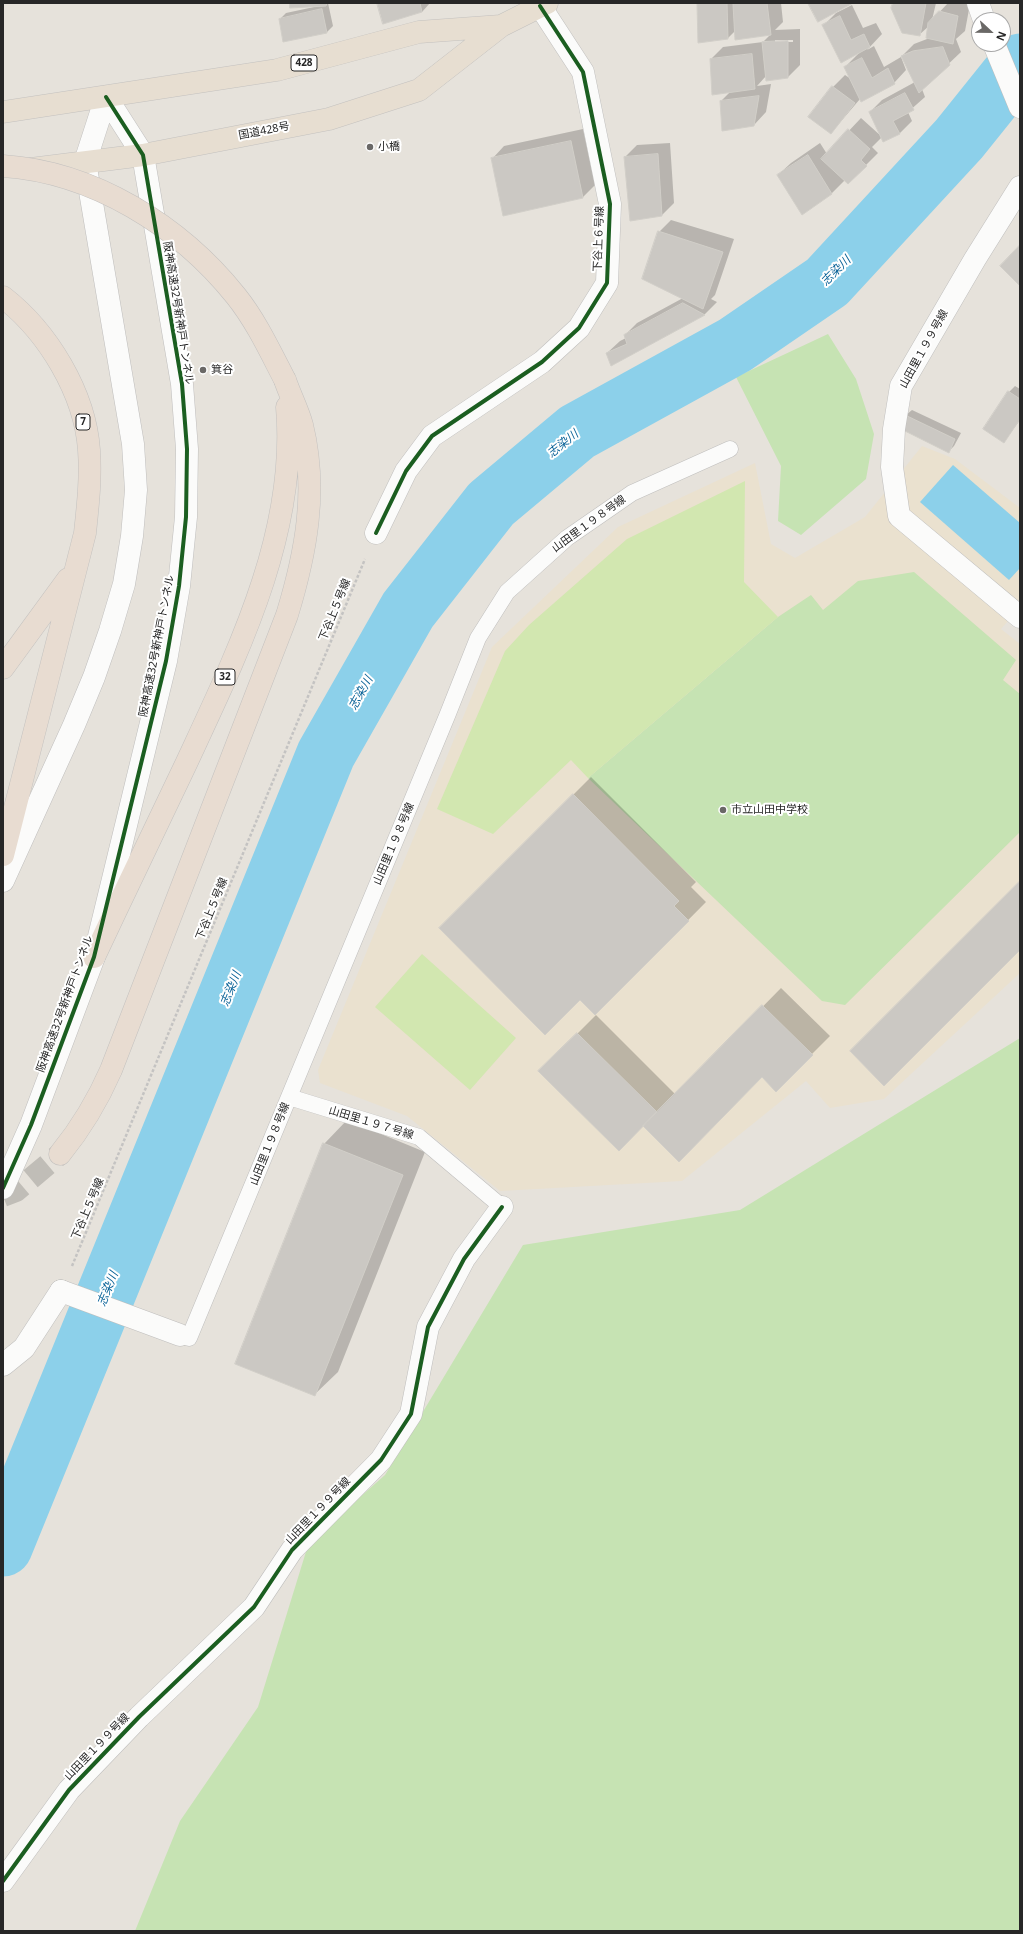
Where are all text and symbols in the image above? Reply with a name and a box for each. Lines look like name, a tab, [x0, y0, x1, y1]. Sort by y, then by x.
north arrow	[971, 12, 1011, 52]
text: N	[993, 29, 1010, 43]
road number: 428	[291, 55, 317, 71]
street label: 国道428号	[237, 120, 291, 142]
place label: 小橋	[378, 140, 400, 154]
marker: 小橋	[365, 142, 375, 152]
street label: 下谷上６号線	[591, 206, 607, 272]
street label: 阪神高速32号新神戸トンネル	[160, 241, 196, 385]
water label: 志染川	[818, 253, 854, 289]
street label: 山田里１９９号線	[897, 307, 951, 391]
place label: 箕谷	[211, 363, 233, 377]
marker: 箕谷	[198, 365, 208, 375]
road number: 7	[76, 414, 90, 430]
water label: 志染川	[544, 427, 582, 461]
street label: 山田里１９８号線	[550, 493, 628, 555]
street label: 阪神高速32号新神戸トンネル	[137, 574, 177, 718]
street label: 下谷上５号線	[317, 577, 353, 643]
road number: 32	[215, 669, 235, 685]
water label: 志染川	[346, 674, 376, 712]
street label: 山田里１９８号線	[371, 801, 417, 887]
place label: 市立山田中学校	[731, 803, 808, 817]
marker: 市立山田中学校	[718, 805, 728, 815]
street label: 下谷上５号線	[194, 876, 230, 942]
street label: 阪神高速32号新神戸トンネル	[34, 934, 96, 1074]
water label: 志染川	[218, 970, 244, 1008]
street label: 山田里１９８号線	[247, 1101, 293, 1187]
street label: 山田里１９７号線	[327, 1104, 415, 1142]
street label: 下谷上５号線	[69, 1176, 107, 1242]
water label: 志染川	[95, 1270, 121, 1308]
street label: 山田里１９９号線	[283, 1475, 353, 1547]
street label: 山田里１９９号線	[62, 1711, 132, 1783]

